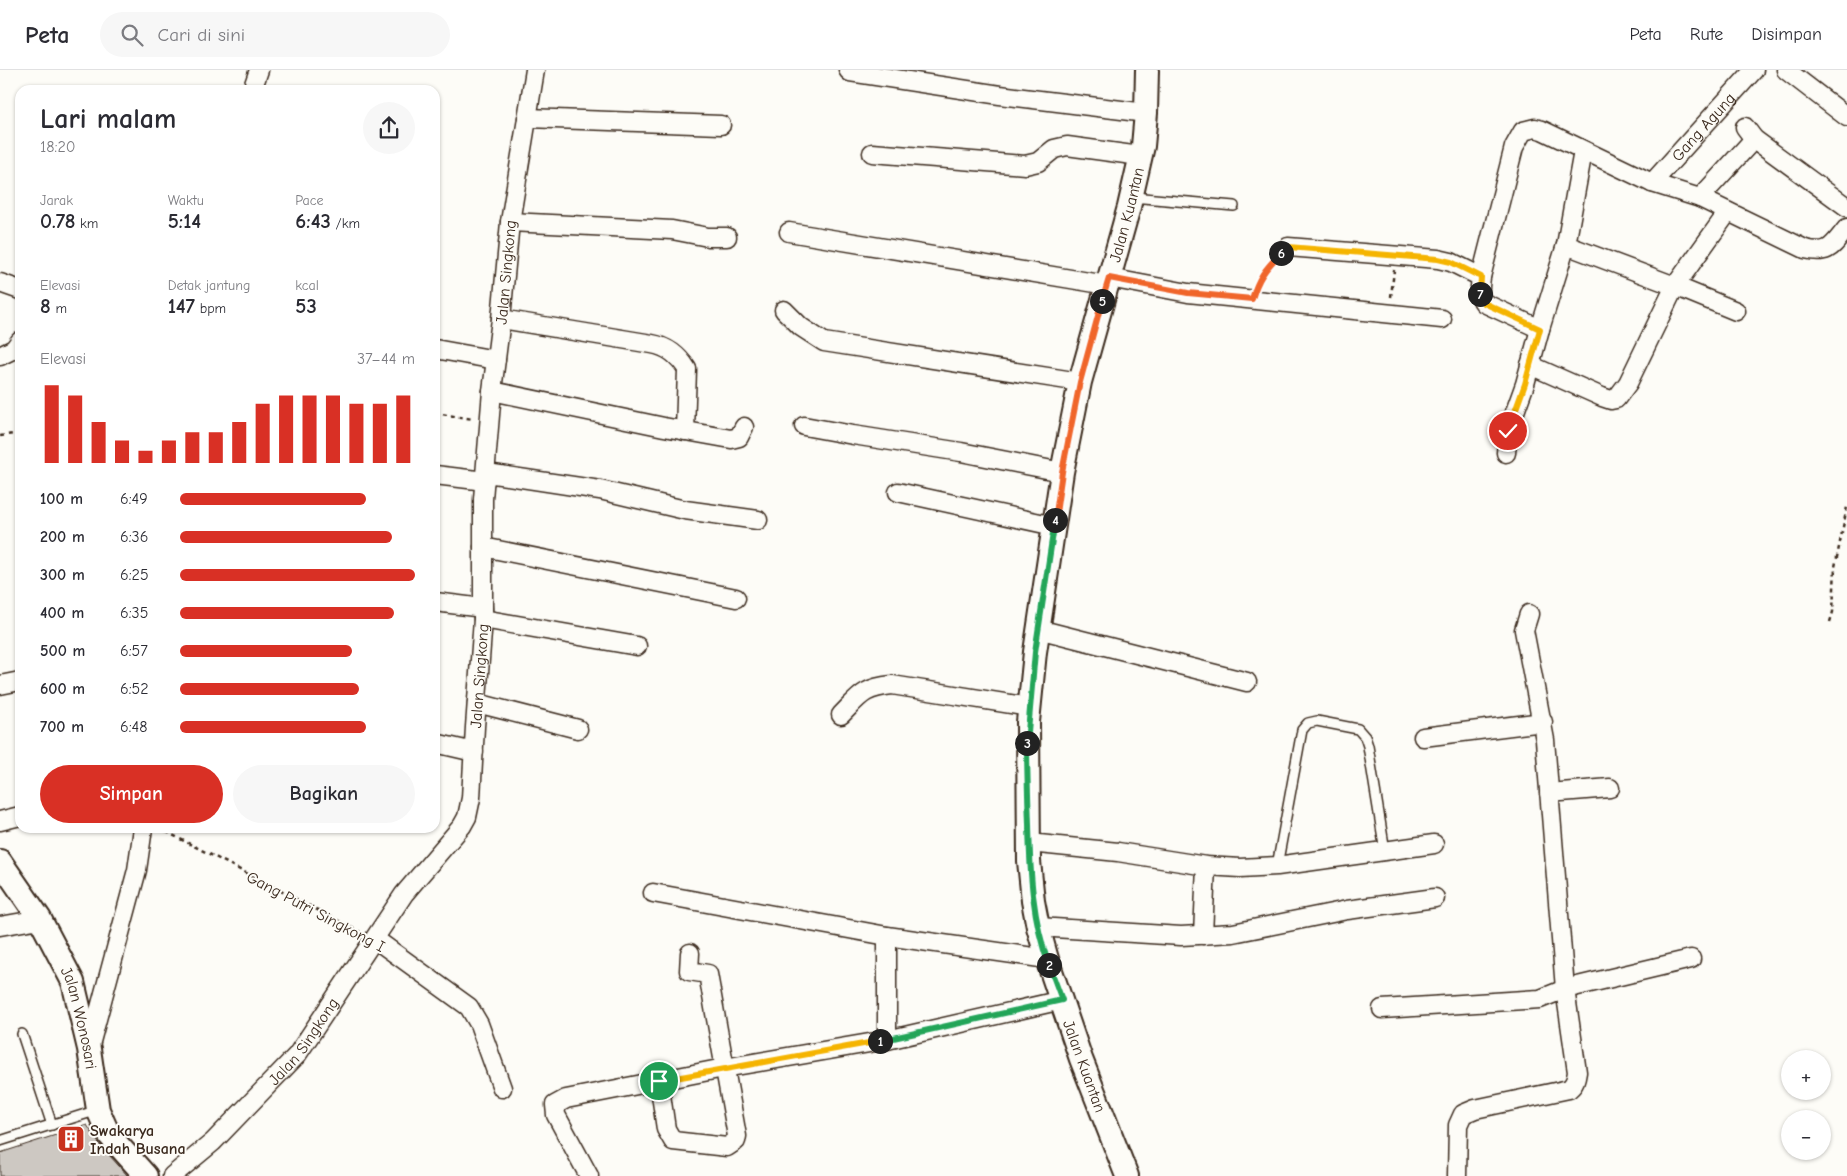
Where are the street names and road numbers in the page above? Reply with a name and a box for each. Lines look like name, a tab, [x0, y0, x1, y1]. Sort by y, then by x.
street label: Gang Agung	[1668, 89, 1739, 165]
street label: Jalan Kuantan	[1106, 166, 1148, 264]
street label: Jalan Singkong	[492, 219, 520, 325]
street label: Jalan Singkong	[467, 623, 493, 729]
street label: Gang Putri Singkong I	[243, 868, 388, 956]
street label: Jalan Wonosari	[57, 964, 100, 1070]
street label: Jalan Singkong	[265, 995, 342, 1089]
street label: Jalan Kuantan	[1059, 1018, 1109, 1115]

